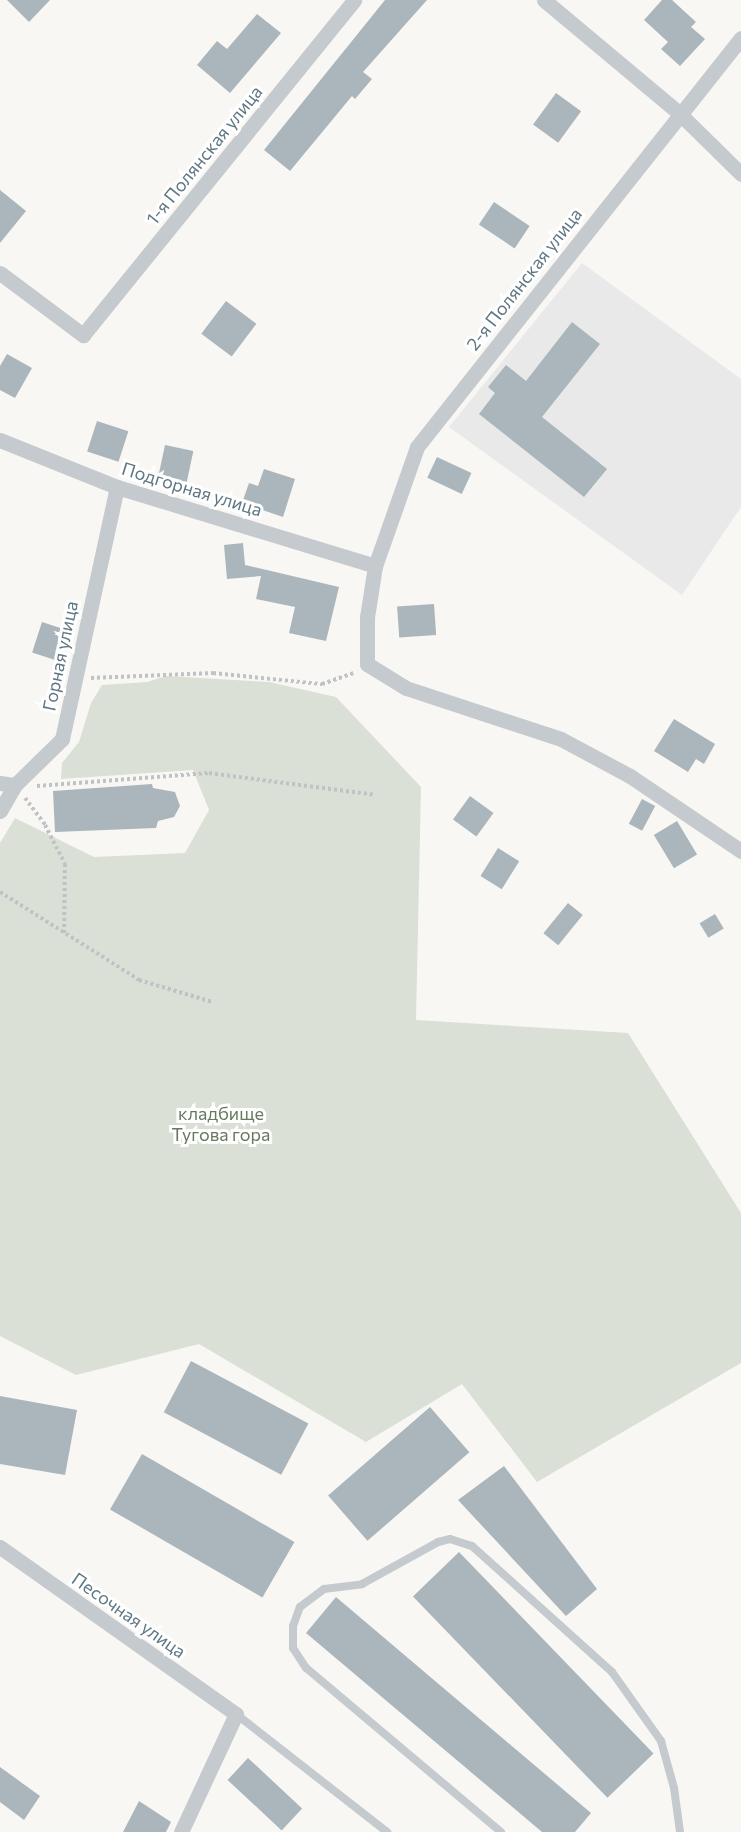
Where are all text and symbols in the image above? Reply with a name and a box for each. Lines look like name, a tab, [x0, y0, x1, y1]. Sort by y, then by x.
street label: 1-я Полянская улица	[141, 81, 267, 229]
street label: 2-я Полянская улица	[462, 204, 586, 354]
street label: Подгорная улица	[119, 457, 265, 521]
street label: Горная улица	[38, 599, 82, 713]
park label: кладбище Тугова гора	[172, 1103, 270, 1146]
street label: Песочная улица	[68, 1568, 190, 1662]

